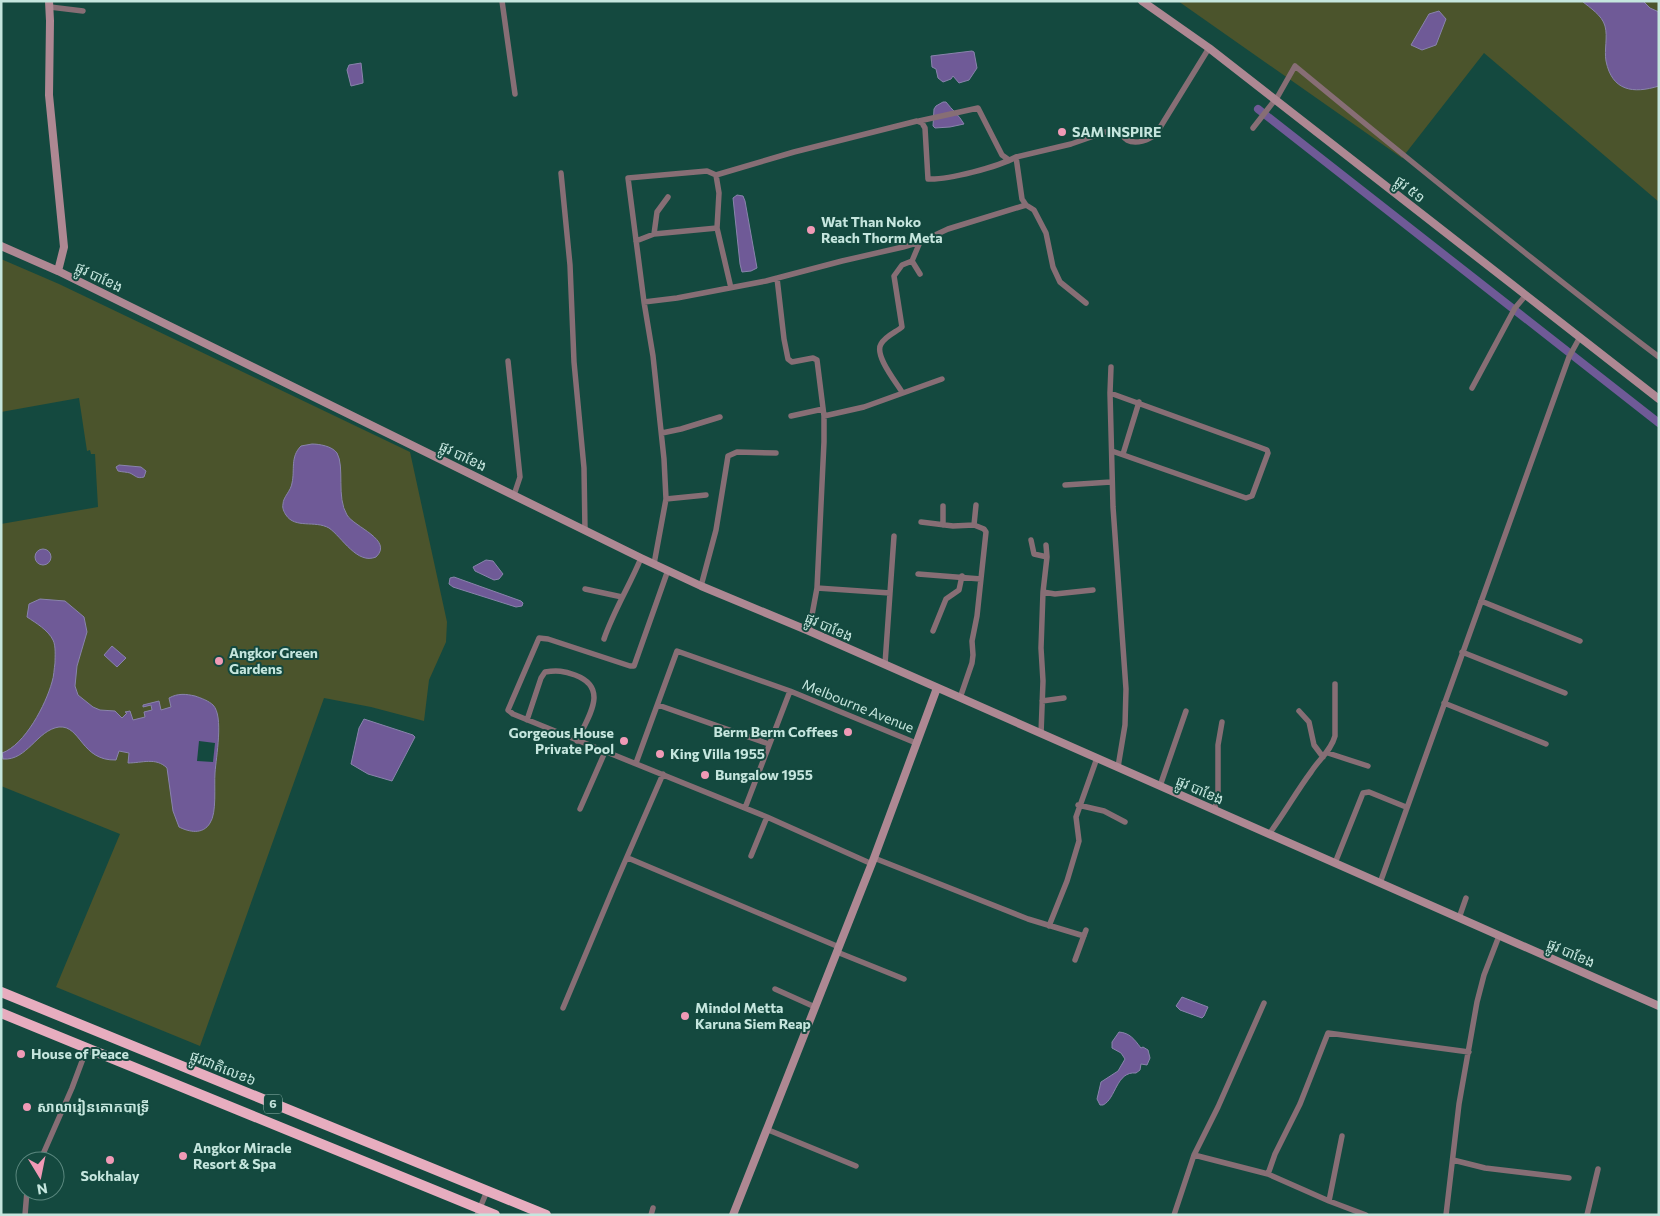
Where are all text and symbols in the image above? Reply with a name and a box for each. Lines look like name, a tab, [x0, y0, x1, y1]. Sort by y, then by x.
place label: SAM INSPIRE	[1072, 123, 1161, 140]
marker: SAM INSPIRE	[1056, 126, 1068, 138]
street label: ផ្លូវ ៥១	[1389, 171, 1429, 209]
place label: Wat Than Noko Reach Thorm Meta	[821, 213, 943, 246]
marker: Wat Than Noko Reach Thorm Meta	[805, 224, 817, 236]
street label: ផ្លូវ បាខែង	[71, 258, 126, 299]
street label: ផ្លូវ បាខែង	[435, 437, 490, 478]
street label: ផ្លូវ បាខែង	[801, 608, 856, 648]
place label: Angkor Green Gardens	[229, 644, 318, 677]
marker: Angkor Green Gardens	[213, 655, 225, 667]
street label: Melbourne Avenue	[800, 675, 917, 736]
place label: Berm Berm Coffees	[713, 723, 838, 740]
place label: Gorgeous House Private Pool	[508, 724, 614, 757]
marker: Berm Berm Coffees	[842, 726, 854, 738]
marker: Gorgeous House Private Pool	[618, 735, 630, 747]
place label: King Villa 1955	[670, 745, 765, 762]
marker: King Villa 1955	[654, 748, 666, 760]
place label: Bungalow 1955	[715, 766, 813, 783]
marker: Bungalow 1955	[699, 769, 711, 781]
street label: ផ្លូវ បាខែង	[1172, 771, 1227, 811]
street label: ផ្លូវ បាខែង	[1543, 934, 1598, 974]
place label: Mindol Metta Karuna Siem Reap	[695, 999, 811, 1032]
marker: Mindol Metta Karuna Siem Reap	[679, 1010, 691, 1022]
place label: House of Peace	[31, 1045, 129, 1062]
street label: ផ្លូវជាតិលេខ៦	[186, 1047, 259, 1092]
marker: House of Peace	[15, 1048, 27, 1060]
road number: 6	[264, 1094, 282, 1114]
place label: សាលារៀនគោកបាទ្រី	[37, 1098, 149, 1116]
marker: សាលារៀនគោកបាទ្រី	[21, 1101, 33, 1113]
place label: Angkor Miracle Resort & Spa	[193, 1139, 292, 1172]
marker: Angkor Miracle Resort & Spa	[177, 1150, 189, 1162]
north arrow	[15, 1151, 65, 1201]
marker: Sokhalay	[104, 1154, 116, 1166]
place label: Sokhalay	[81, 1167, 140, 1184]
text: N	[36, 1180, 49, 1199]

